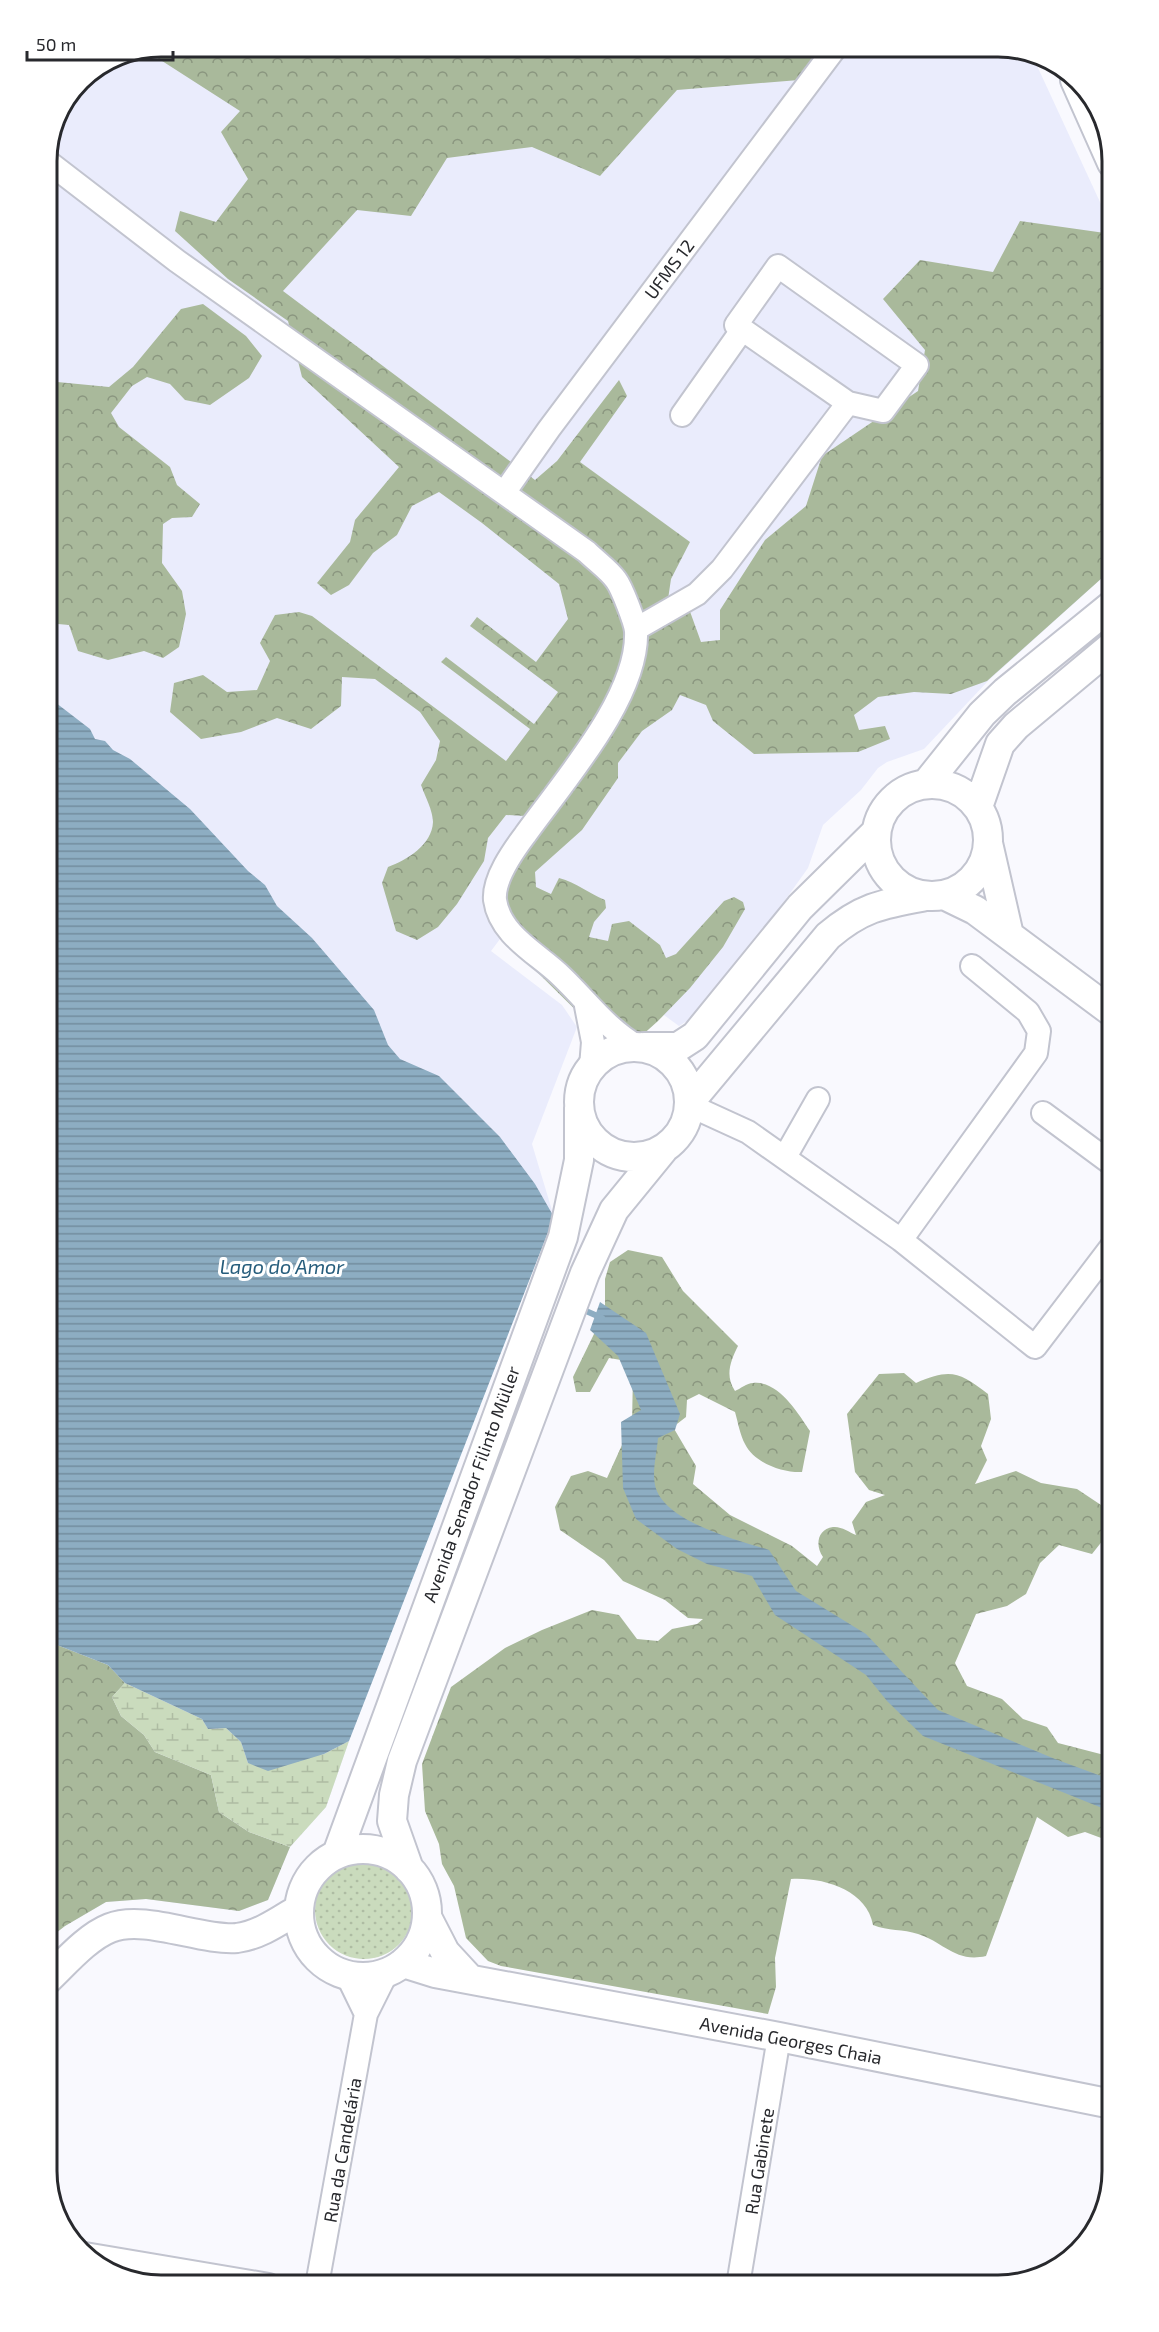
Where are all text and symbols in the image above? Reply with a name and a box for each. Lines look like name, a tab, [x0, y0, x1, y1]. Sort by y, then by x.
scale bar	[27, 24, 172, 62]
text: 50 m	[36, 33, 76, 55]
street label: UFMS 12	[639, 235, 699, 303]
water label: Lago do Amor	[220, 1254, 345, 1278]
street label: Avenida Senador Filinto Müller	[418, 1363, 524, 1605]
street label: Avenida Georges Chaia	[698, 2012, 884, 2068]
street label: Rua da Candelária	[318, 2076, 366, 2224]
street label: Rua Gabinete	[740, 2106, 778, 2216]

